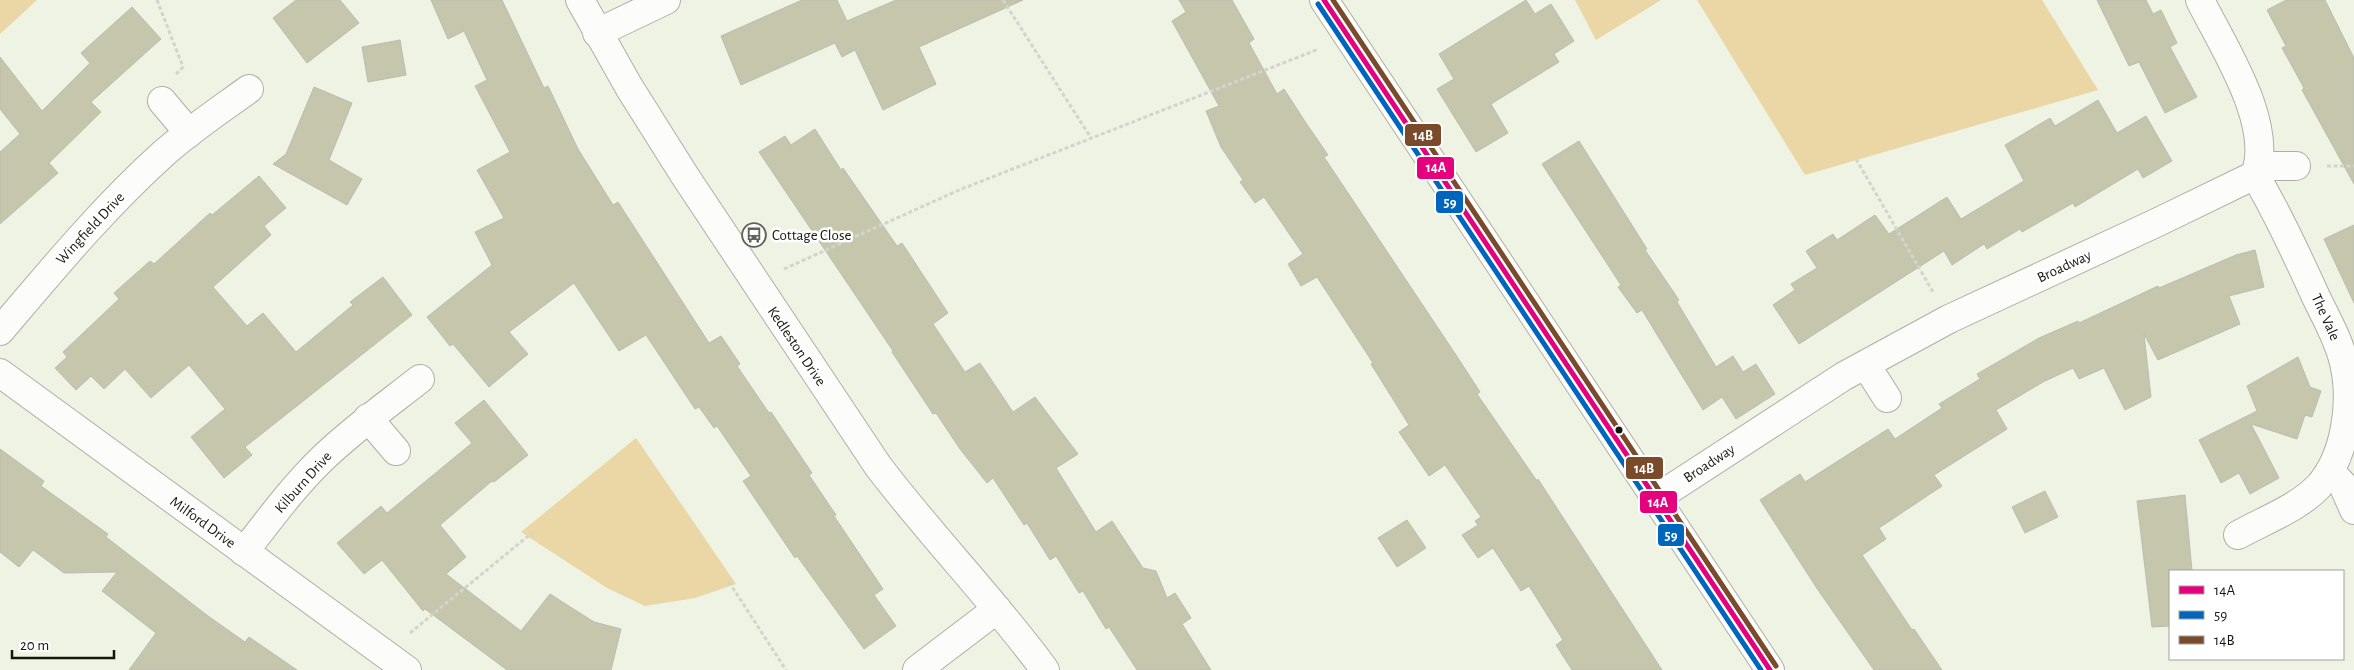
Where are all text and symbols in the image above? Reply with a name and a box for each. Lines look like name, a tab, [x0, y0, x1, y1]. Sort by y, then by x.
line badge: 14B	[1404, 123, 1442, 147]
text: 14B	[1413, 129, 1433, 143]
line badge: 14A	[1416, 156, 1455, 180]
text: 14A	[1426, 161, 1447, 175]
street label: Wingfield Drive	[53, 189, 127, 267]
line badge: 59	[1435, 190, 1464, 214]
text: 59	[1444, 196, 1457, 210]
bus stop icon: Cottage Close	[741, 222, 767, 248]
place label: Cottage Close	[772, 228, 851, 243]
street label: Broadway	[2035, 247, 2094, 285]
street label: The Vale	[2309, 291, 2343, 343]
street label: Kedleston Drive	[765, 304, 829, 389]
unlabelled marker	[1614, 425, 1624, 435]
street label: Broadway	[1681, 441, 1738, 485]
street label: Kilburn Drive	[272, 449, 335, 516]
line badge: 14B	[1625, 456, 1664, 480]
text: 14B	[1634, 462, 1654, 476]
line badge: 14A	[1639, 490, 1678, 514]
street label: Milford Drive	[167, 494, 238, 551]
text: 14A	[1648, 496, 1669, 510]
line badge: 59	[1657, 523, 1685, 547]
text: 59	[1665, 529, 1678, 543]
legend	[2169, 570, 2344, 660]
text: 14A	[2214, 583, 2235, 598]
text: 59	[2214, 608, 2227, 623]
scale bar	[12, 628, 115, 660]
text: 14B	[2214, 633, 2234, 648]
text: 20 m	[20, 638, 49, 653]

